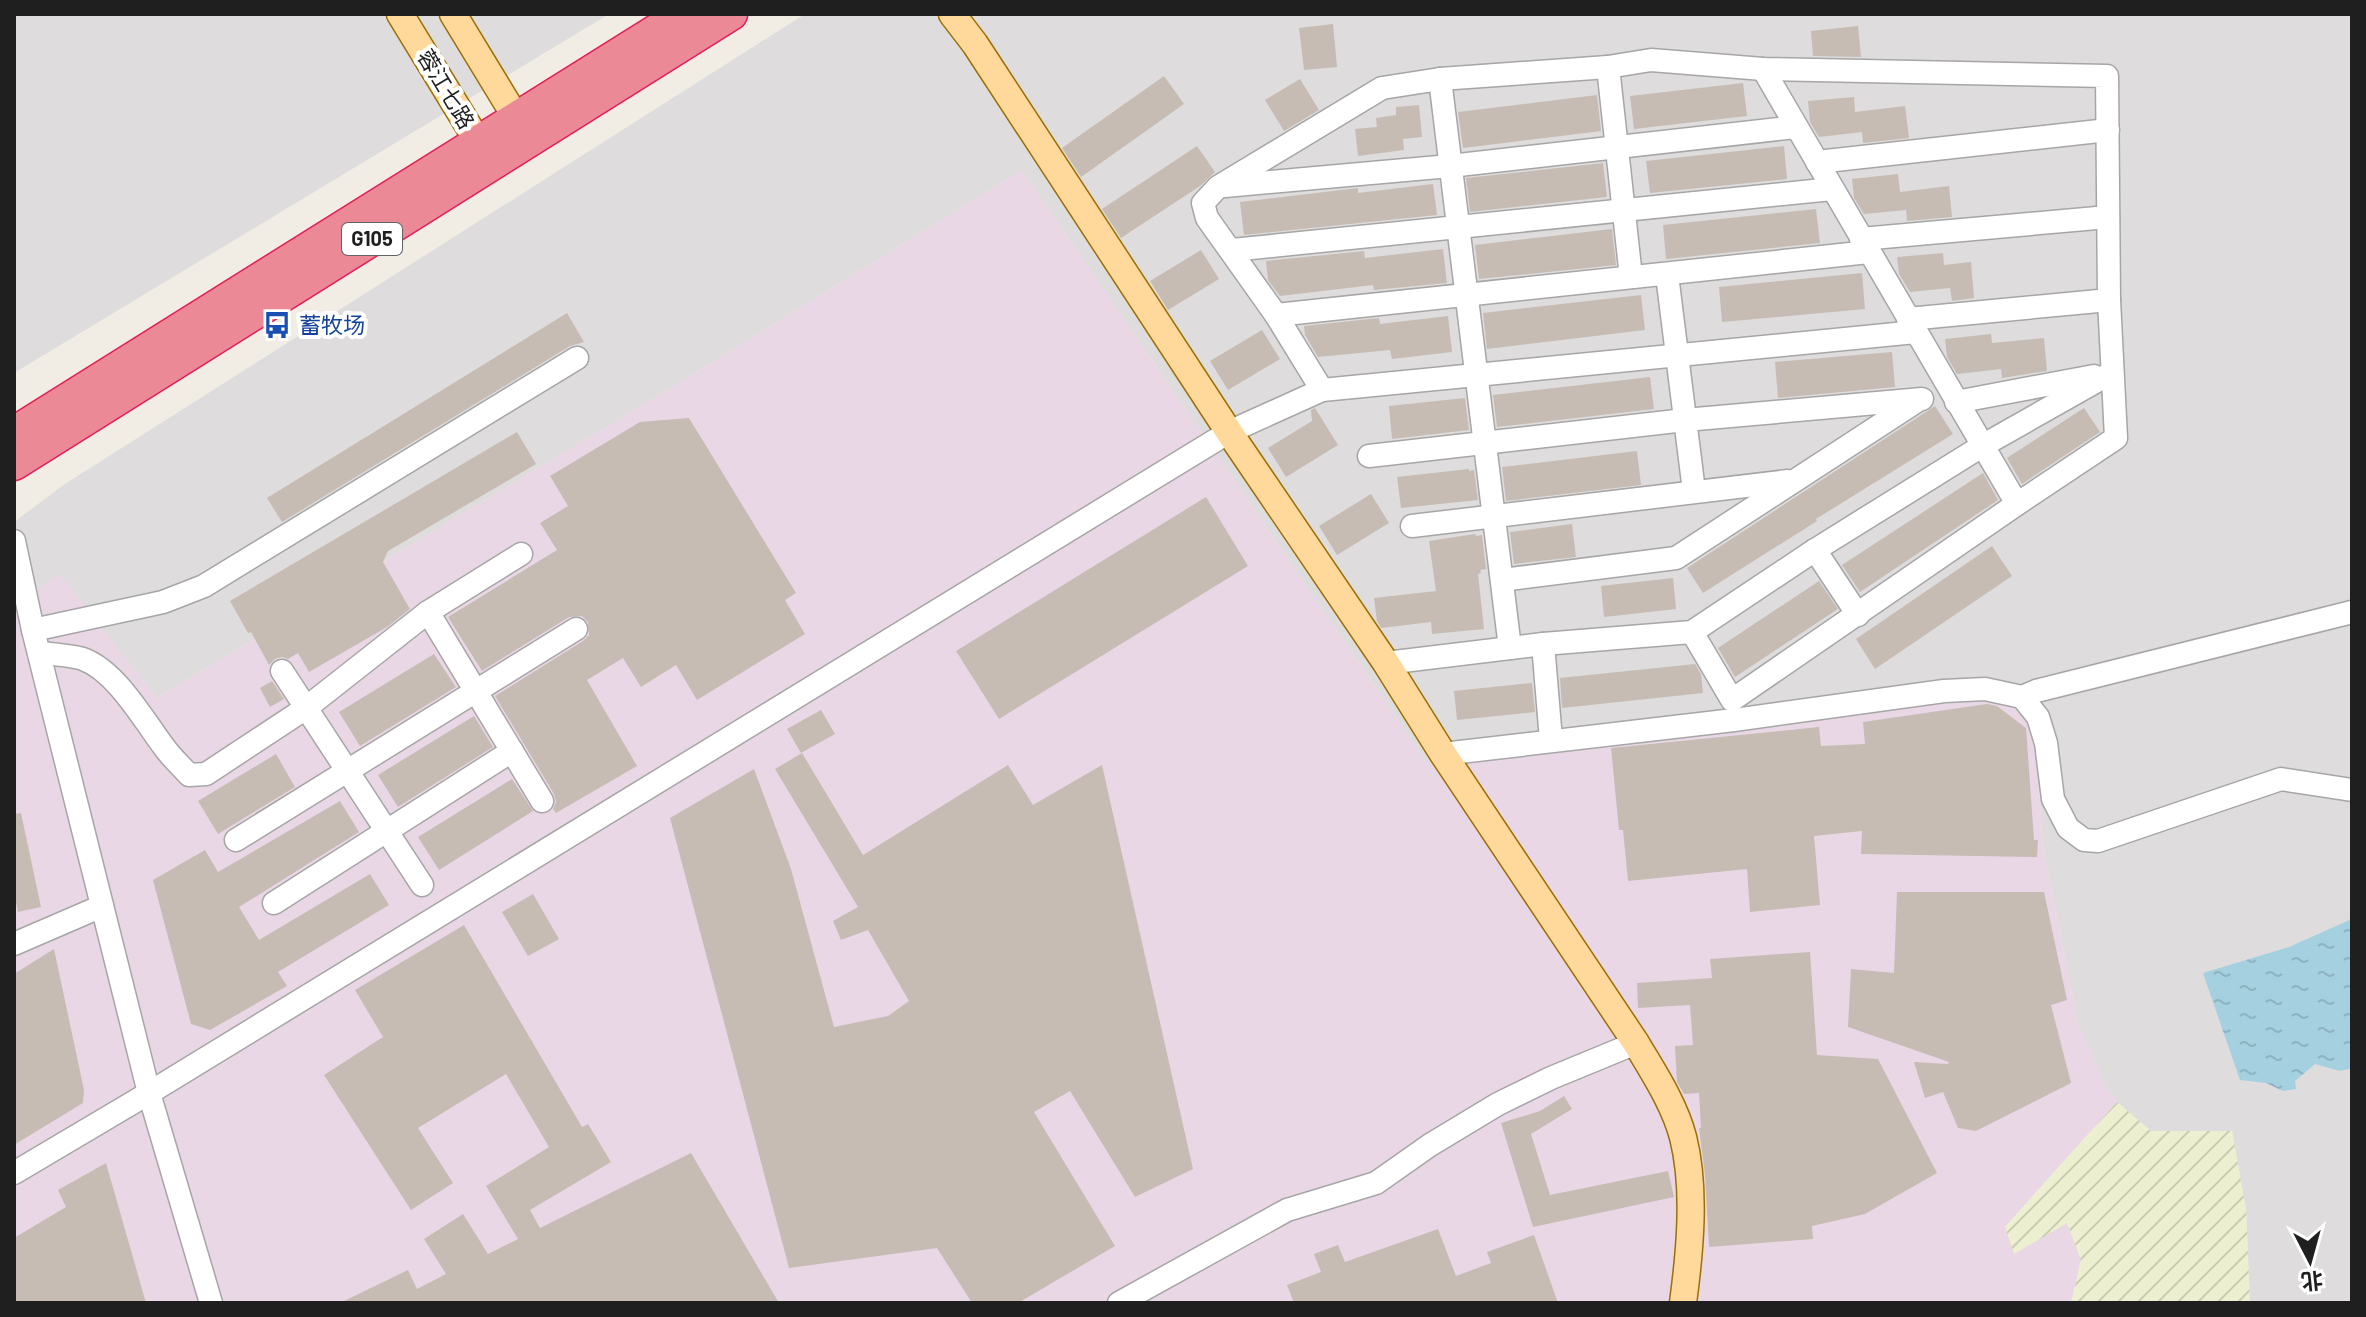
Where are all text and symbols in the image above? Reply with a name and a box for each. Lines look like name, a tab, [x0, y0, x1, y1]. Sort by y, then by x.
street label: 蓉江七路	[413, 44, 481, 133]
road number: G105	[342, 223, 402, 255]
bus stop icon: 蓄牧场	[262, 310, 292, 340]
place label: 蓄牧场	[299, 311, 365, 337]
north arrow	[2270, 1221, 2350, 1301]
text: 北	[2300, 1268, 2325, 1296]

